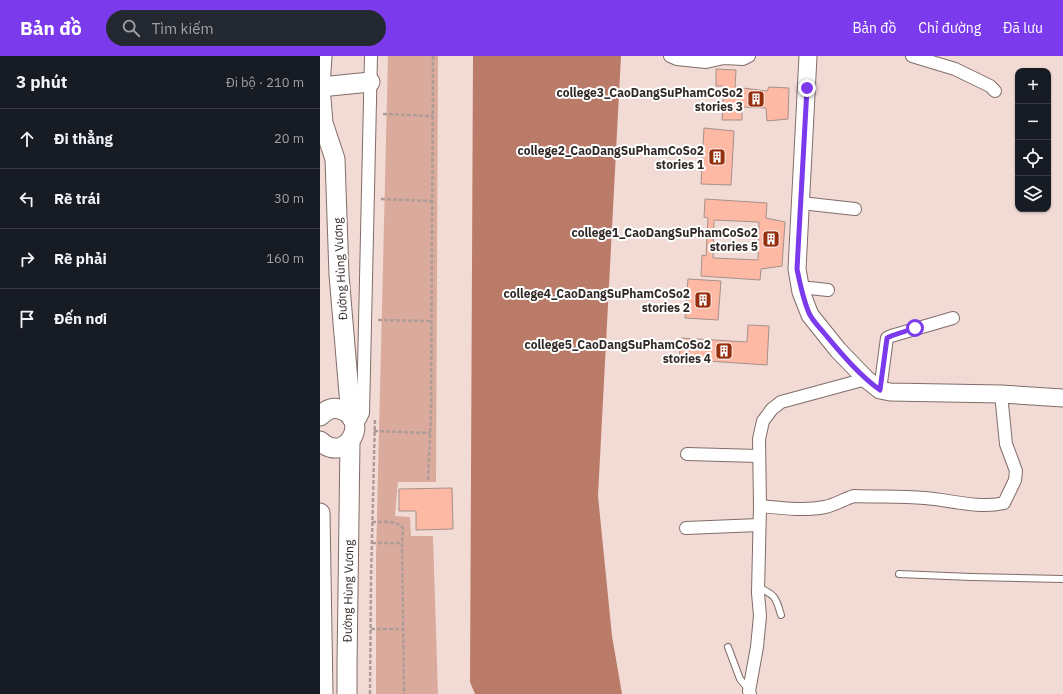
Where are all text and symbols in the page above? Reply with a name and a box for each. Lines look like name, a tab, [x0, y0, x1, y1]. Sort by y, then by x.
search box	[106, 10, 386, 46]
text: Bản đồ	[20, 16, 82, 40]
icon: search	[120, 17, 142, 39]
text: Tìm kiếm	[152, 19, 214, 38]
text: Bản đồ	[852, 19, 896, 37]
text: Chỉ đường	[918, 19, 981, 37]
text: Đã lưu	[1003, 19, 1043, 37]
map controls	[1015, 68, 1051, 212]
button: +	[1015, 68, 1051, 104]
text: 3 phút	[16, 71, 67, 93]
text: Đi bộ · 210 m	[226, 74, 304, 91]
route end	[798, 79, 816, 97]
place label: college3_CaoDangSuPhamCoSo2 stories 3	[557, 85, 743, 114]
building icon: college3_CaoDangSuPhamCoSo2 stories 3	[746, 89, 766, 109]
button: −	[1015, 104, 1051, 140]
icon: ahead	[16, 128, 38, 150]
text: Đi thẳng	[54, 129, 113, 148]
text: 20 m	[274, 130, 304, 147]
button: locate	[1015, 140, 1051, 176]
place label: college2_CaoDangSuPhamCoSo2 stories 1	[518, 143, 704, 172]
building icon: college2_CaoDangSuPhamCoSo2 stories 1	[707, 147, 727, 167]
button: layers	[1015, 176, 1051, 212]
icon: left	[16, 188, 38, 210]
text: Rẽ trái	[54, 189, 100, 208]
text: 30 m	[274, 190, 304, 207]
street label: Đường Hùng Vương	[330, 217, 350, 321]
place label: college1_CaoDangSuPhamCoSo2 stories 5	[572, 225, 758, 254]
building icon: college1_CaoDangSuPhamCoSo2 stories 5	[761, 229, 781, 249]
icon: right	[16, 248, 38, 270]
text: Rẽ phải	[54, 249, 107, 268]
text: 160 m	[266, 250, 304, 267]
place label: college4_CaoDangSuPhamCoSo2 stories 2	[504, 286, 690, 315]
building icon: college4_CaoDangSuPhamCoSo2 stories 2	[693, 290, 713, 310]
icon: arrive	[16, 308, 38, 330]
text: Đến nơi	[54, 309, 107, 328]
route start	[906, 319, 924, 337]
place label: college5_CaoDangSuPhamCoSo2 stories 4	[525, 337, 711, 366]
building icon: college5_CaoDangSuPhamCoSo2 stories 4	[714, 341, 734, 361]
street label: Đường Hùng Vương	[340, 539, 356, 642]

